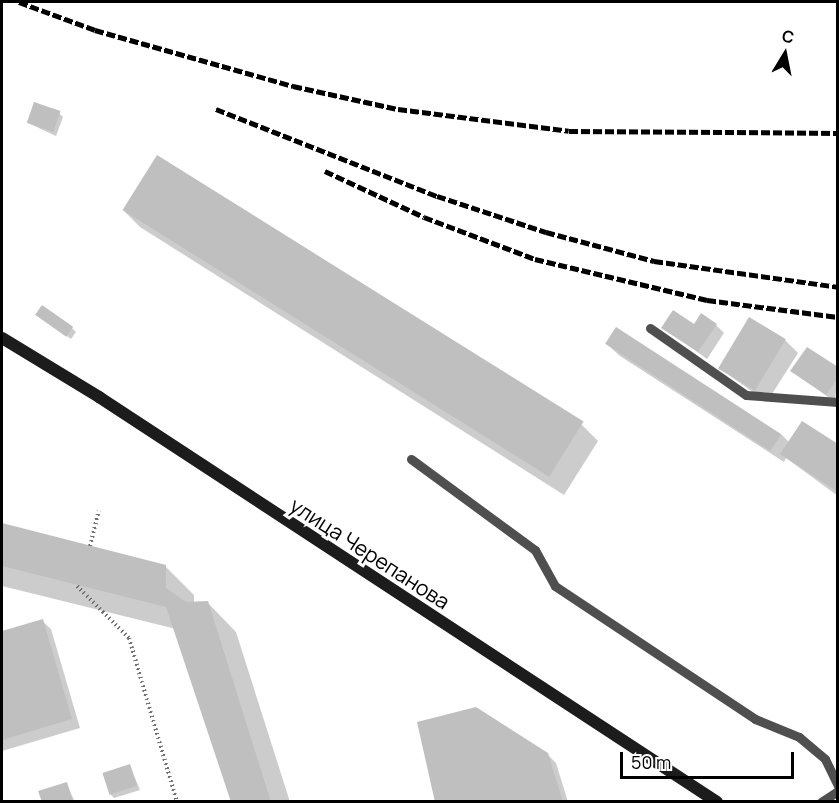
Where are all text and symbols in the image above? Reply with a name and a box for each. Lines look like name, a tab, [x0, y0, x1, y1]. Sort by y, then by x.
north arrow	[755, 24, 815, 84]
text: С	[780, 24, 796, 48]
street label: улица Черепанова	[285, 492, 455, 614]
scale bar	[623, 740, 797, 778]
text: 50 m	[631, 750, 671, 774]

